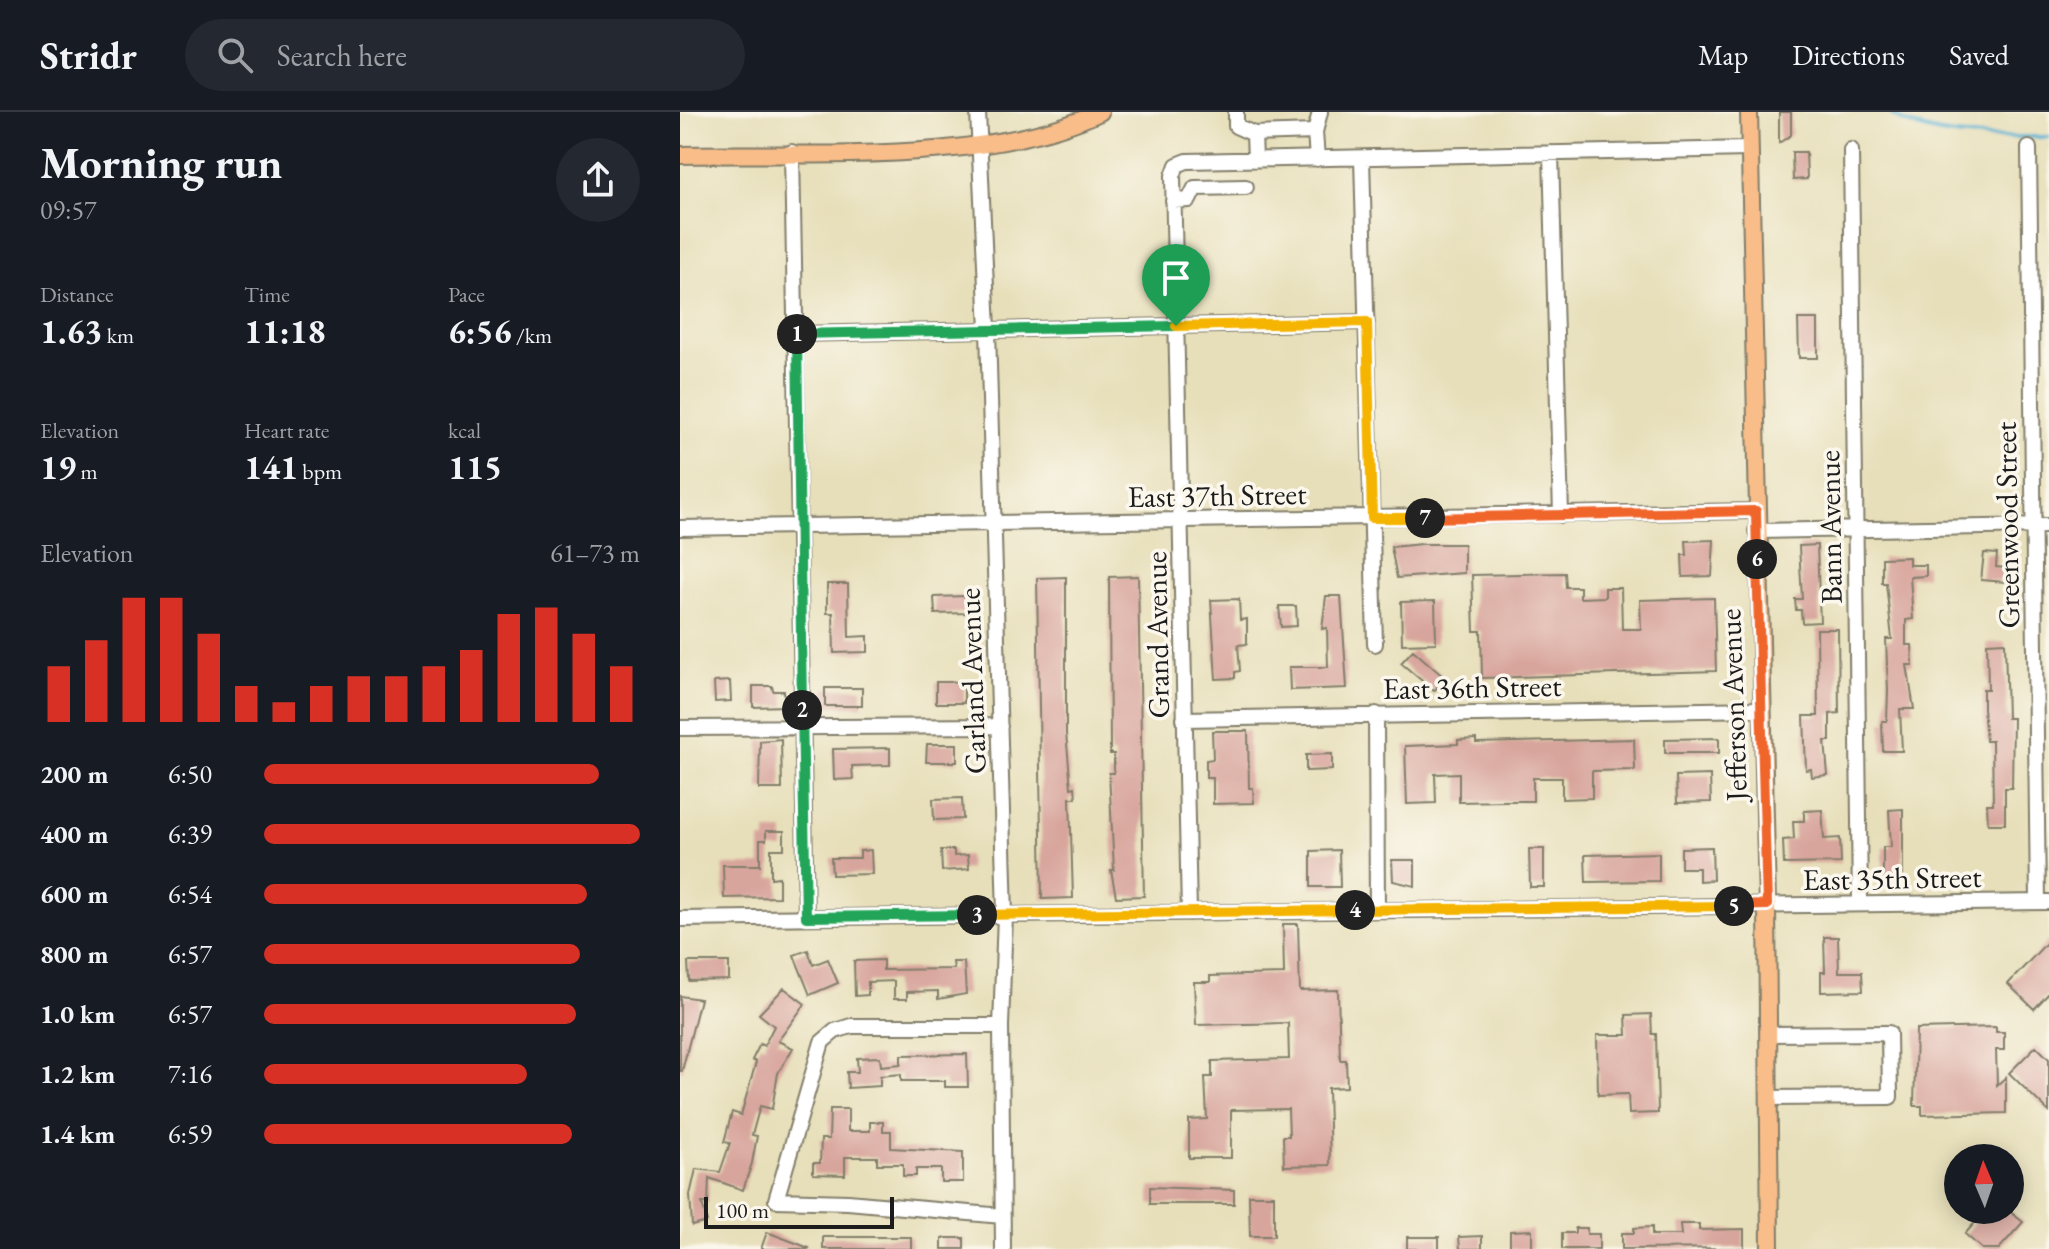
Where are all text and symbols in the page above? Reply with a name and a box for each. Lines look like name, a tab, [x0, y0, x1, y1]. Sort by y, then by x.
search box	[185, 19, 745, 91]
text: Stridr	[40, 31, 137, 80]
icon: search	[213, 33, 257, 77]
text: Search here	[277, 36, 407, 75]
text: Map	[1698, 37, 1748, 73]
text: Directions	[1792, 37, 1905, 73]
text: Saved	[1949, 37, 2009, 73]
text: Morning run	[40, 134, 282, 191]
button: share	[556, 138, 640, 222]
text: 09:57	[40, 193, 96, 227]
pin	[1142, 244, 1210, 326]
icon: arrive	[1154, 256, 1198, 300]
text: Distance	[40, 280, 113, 309]
text: Time	[244, 280, 290, 309]
text: Pace	[448, 280, 485, 309]
text: 1.63	[40, 309, 102, 353]
text: 11:18	[244, 309, 326, 353]
text: 6:56	[448, 309, 512, 353]
pin: 1	[777, 314, 817, 354]
text: 1	[791, 319, 803, 348]
text: km	[102, 321, 134, 350]
text: /km	[512, 321, 552, 350]
text: Elevation	[40, 416, 119, 445]
text: Heart rate	[244, 416, 329, 445]
text: kcal	[448, 416, 481, 445]
street label: Greenwood Street	[1986, 421, 2028, 629]
text: 19	[40, 445, 76, 489]
text: 141	[244, 445, 298, 489]
text: 115	[448, 445, 502, 489]
street label: Bann Avenue	[1809, 450, 1851, 604]
text: m	[76, 457, 98, 486]
text: bpm	[298, 457, 342, 486]
street label: East 37th Street	[1127, 474, 1307, 516]
pin: 7	[1405, 498, 1445, 538]
text: 7	[1419, 503, 1431, 532]
text: Elevation	[40, 536, 134, 570]
text: 61–73 m	[550, 536, 640, 570]
pin: 6	[1737, 539, 1777, 579]
text: 6	[1751, 544, 1763, 573]
street label: Grand Avenue	[1136, 551, 1178, 719]
street label: Garland Avenue	[949, 587, 995, 775]
street label: Jefferson Avenue	[1710, 608, 1756, 805]
street label: East 36th Street	[1382, 666, 1562, 708]
pin: 2	[782, 690, 822, 730]
text: 2	[796, 695, 808, 724]
text: 200 m	[40, 757, 108, 791]
text: 6:50	[168, 757, 212, 791]
text: 400 m	[40, 817, 108, 851]
text: 6:39	[168, 817, 212, 851]
street label: East 35th Street	[1802, 857, 1982, 899]
text: 600 m	[40, 877, 108, 911]
text: 6:54	[168, 877, 212, 911]
pin: 5	[1714, 886, 1754, 926]
pin: 4	[1335, 890, 1375, 930]
text: 5	[1728, 891, 1740, 920]
pin: 3	[957, 895, 997, 935]
text: 4	[1349, 895, 1361, 924]
text: 3	[971, 900, 983, 929]
text: 800 m	[40, 937, 108, 971]
text: 6:57	[168, 937, 212, 971]
text: 1.0 km	[40, 997, 115, 1031]
text: 6:57	[168, 997, 212, 1031]
text: 1.2 km	[40, 1057, 115, 1091]
text: 7:16	[168, 1057, 212, 1091]
text: 1.4 km	[40, 1117, 115, 1151]
text: 6:59	[168, 1117, 212, 1151]
north arrow	[1944, 1144, 2024, 1224]
map controls	[1944, 1144, 2024, 1224]
scale bar	[704, 1193, 894, 1229]
text: 100 m	[716, 1196, 769, 1225]

